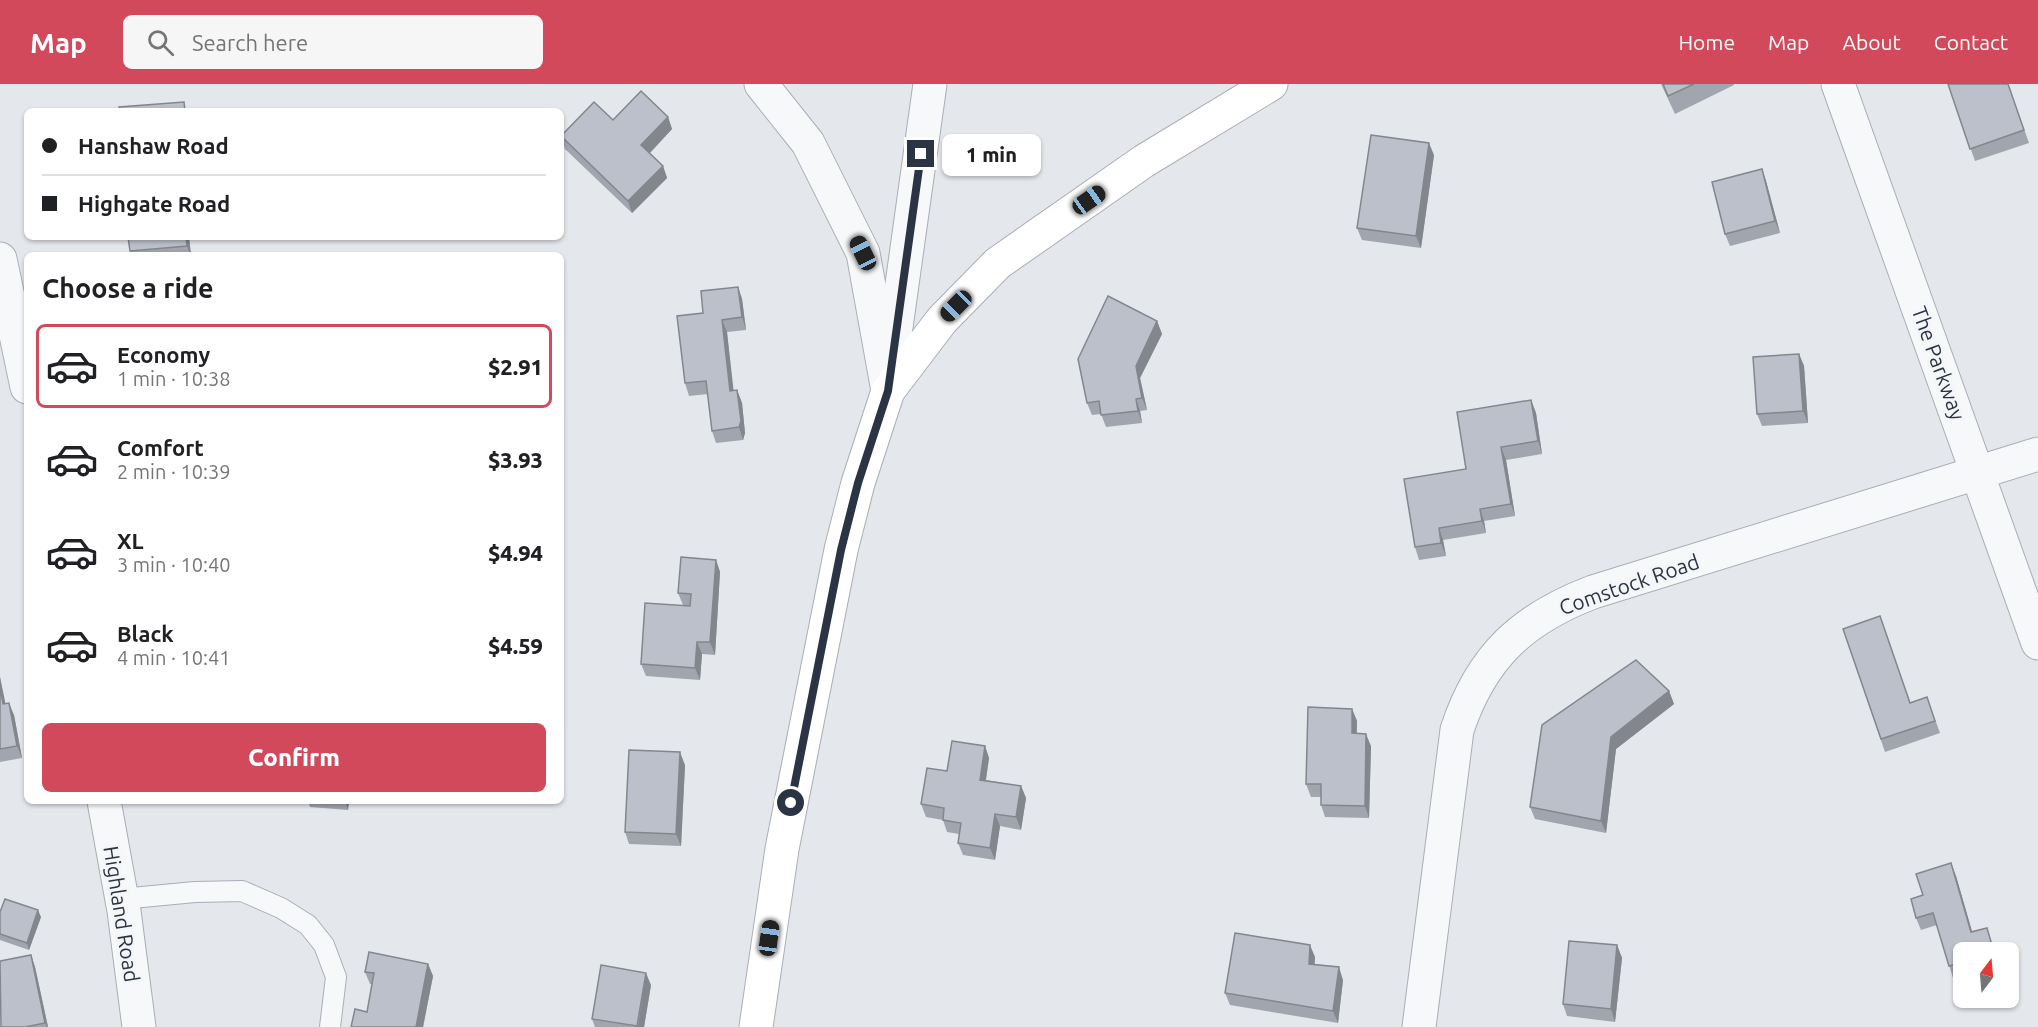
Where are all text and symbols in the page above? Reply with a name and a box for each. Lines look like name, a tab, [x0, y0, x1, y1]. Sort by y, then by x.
search box	[123, 15, 543, 69]
icon: search	[144, 26, 177, 59]
text: Map	[30, 27, 87, 58]
text: Search here	[192, 30, 308, 55]
text: Home	[1678, 30, 1735, 54]
text: Map	[1768, 30, 1809, 54]
text: About	[1842, 30, 1901, 54]
text: Contact	[1934, 30, 2008, 54]
text: Hanshaw Road	[78, 133, 229, 158]
callout: 1 min	[942, 133, 1041, 175]
route end	[907, 140, 934, 167]
text: 1 min	[966, 143, 1017, 166]
car	[1069, 182, 1109, 218]
text: Highgate Road	[78, 191, 230, 216]
car	[847, 233, 879, 273]
text: Choose a ride	[42, 273, 214, 303]
car	[937, 287, 975, 325]
street label: The Parkway	[1907, 303, 1971, 423]
icon: car	[45, 339, 99, 393]
text: Economy	[117, 342, 210, 367]
text: $2.91	[488, 354, 543, 379]
text: 1 min · 10:38	[117, 367, 231, 390]
icon: car	[45, 432, 99, 486]
text: Comfort	[117, 435, 204, 460]
text: $3.93	[488, 447, 543, 472]
text: 2 min · 10:39	[117, 460, 231, 483]
icon: car	[45, 525, 99, 579]
text: XL	[117, 528, 144, 553]
text: $4.94	[488, 540, 543, 565]
street label: Comstock Road	[1556, 549, 1702, 619]
text: 3 min · 10:40	[117, 553, 231, 576]
icon: car	[45, 618, 99, 672]
text: Black	[117, 621, 174, 646]
text: $4.59	[488, 633, 543, 658]
text: 4 min · 10:41	[117, 646, 231, 669]
button: Confirm	[42, 723, 546, 792]
route start	[777, 789, 804, 816]
street label: Highland Road	[99, 844, 145, 984]
car	[758, 919, 780, 957]
north arrow	[1953, 942, 2019, 1008]
map controls	[1953, 942, 2019, 1008]

